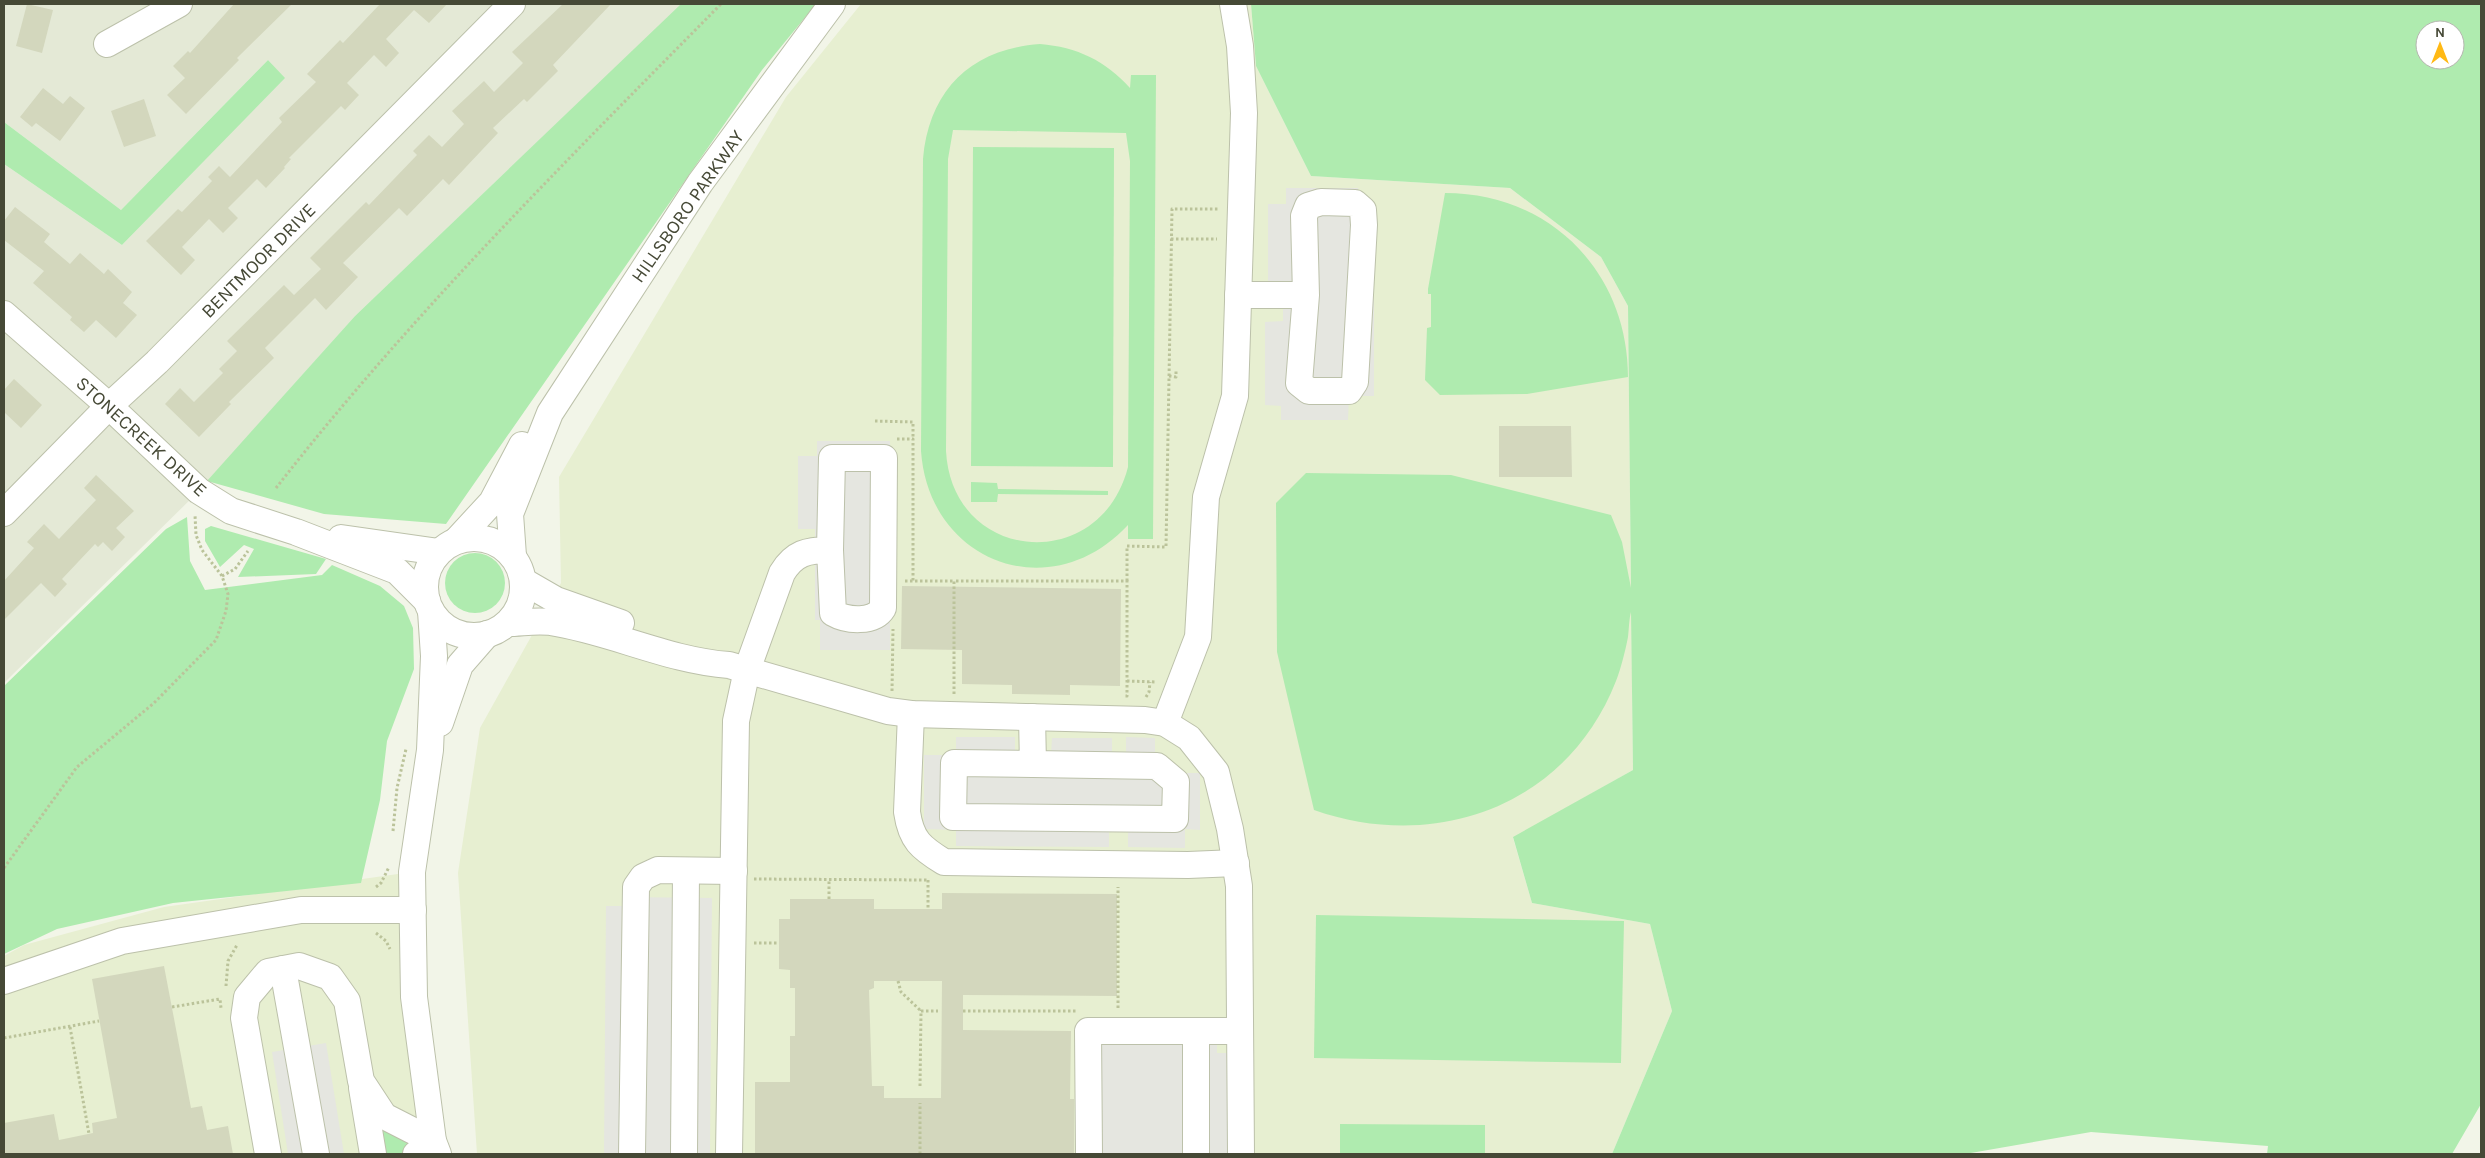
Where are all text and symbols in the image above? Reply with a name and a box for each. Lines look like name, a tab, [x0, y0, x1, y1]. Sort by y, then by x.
north arrow	[2415, 20, 2465, 70]
text: N	[2435, 24, 2445, 41]
street label: HILLSBORO PARKWAY	[627, 126, 749, 287]
street label: BENTMOOR DRIVE	[197, 199, 320, 322]
street label: STONECREEK DRIVE	[71, 372, 211, 501]

